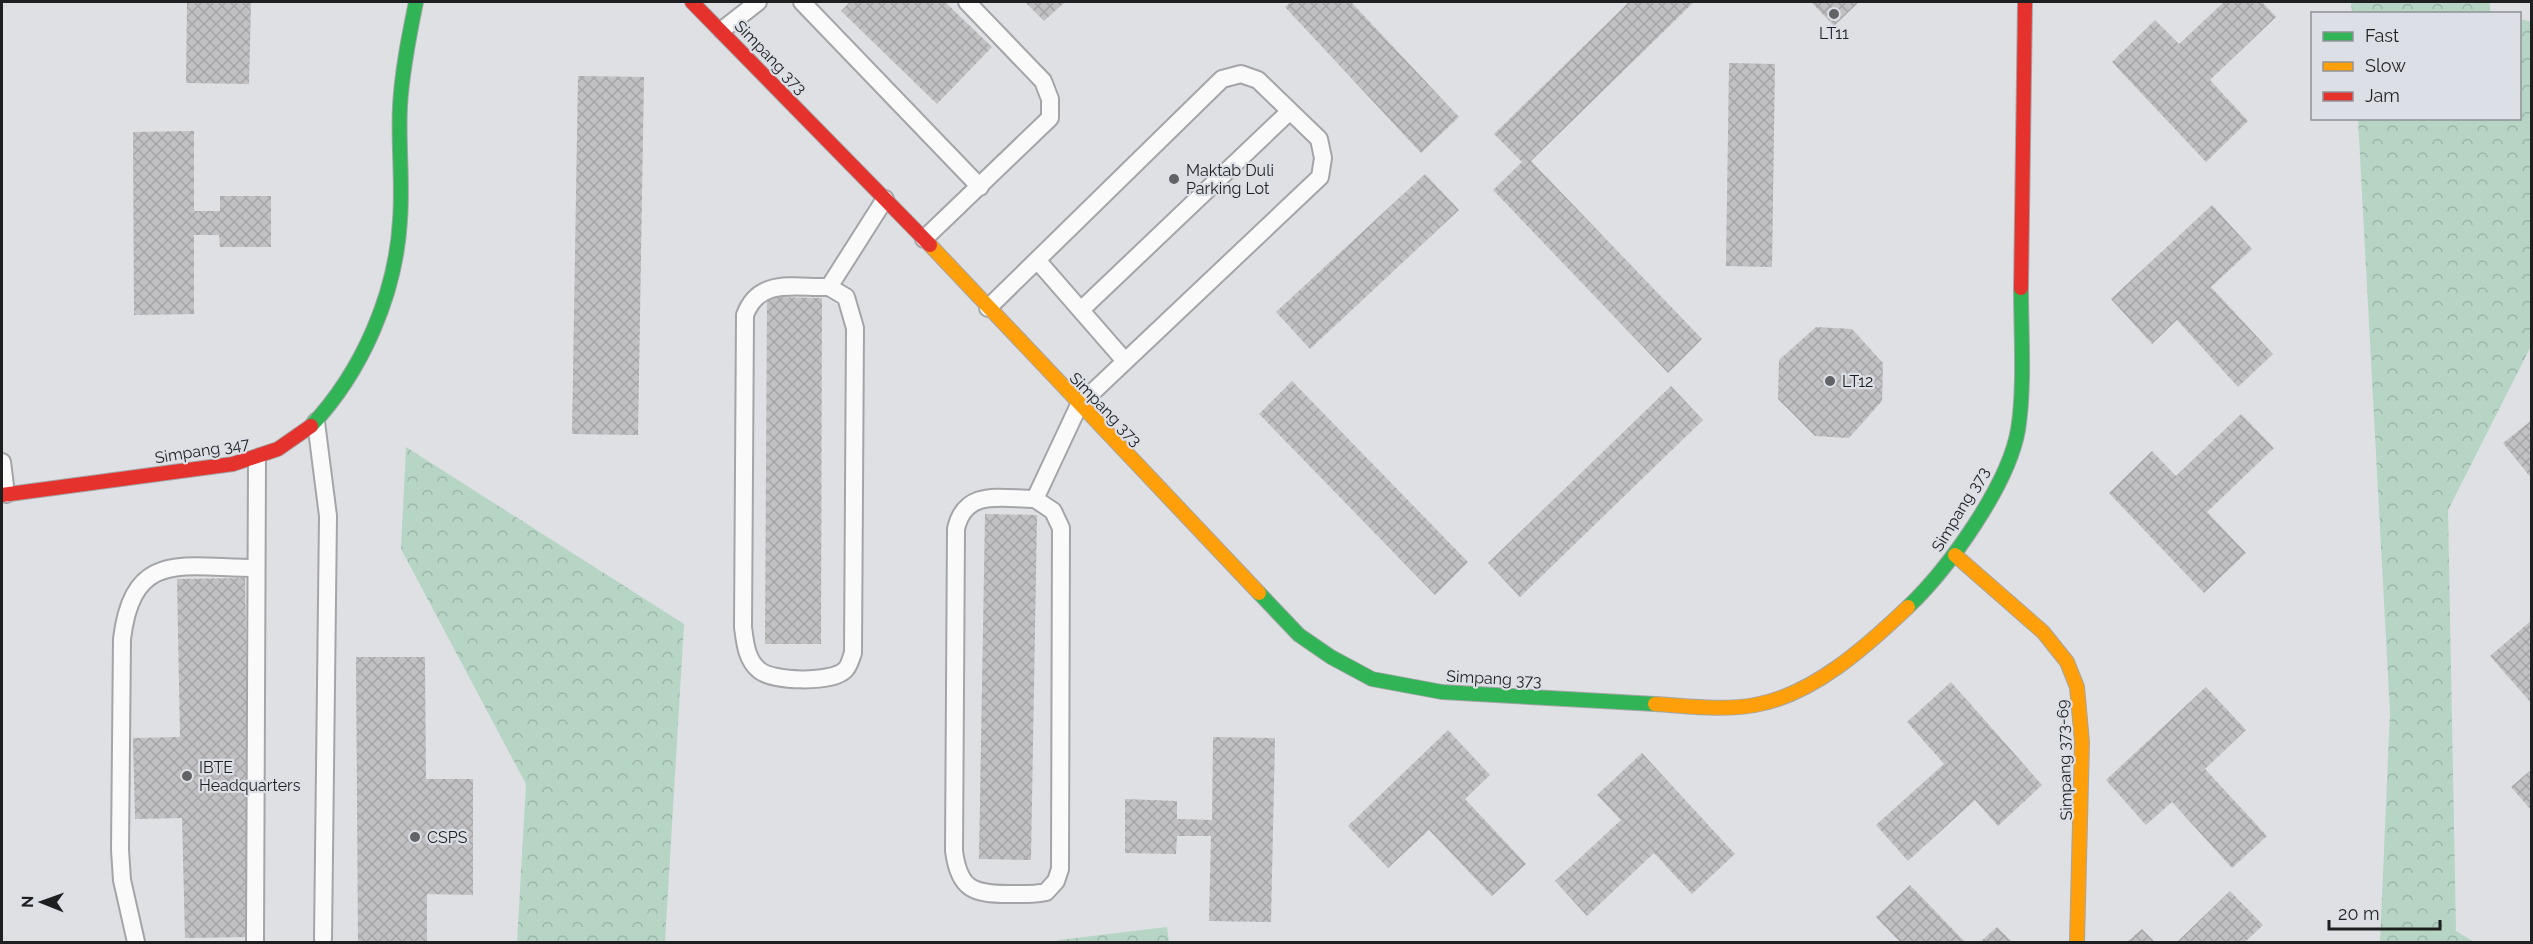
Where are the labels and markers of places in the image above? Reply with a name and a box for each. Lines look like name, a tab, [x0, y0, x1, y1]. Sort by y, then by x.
marker: LT11	[1827, 7, 1841, 21]
place label: LT11	[1819, 24, 1849, 43]
place label: Maktab Duli Parking Lot	[1186, 161, 1274, 198]
marker: Maktab Duli Parking Lot	[1167, 172, 1181, 186]
place label: LT12	[1842, 372, 1873, 391]
marker: LT12	[1823, 374, 1837, 388]
place label: IBTE Headquarters	[199, 758, 301, 795]
marker: IBTE Headquarters	[180, 769, 194, 783]
place label: CSPS	[427, 828, 468, 847]
marker: CSPS	[408, 830, 422, 844]

